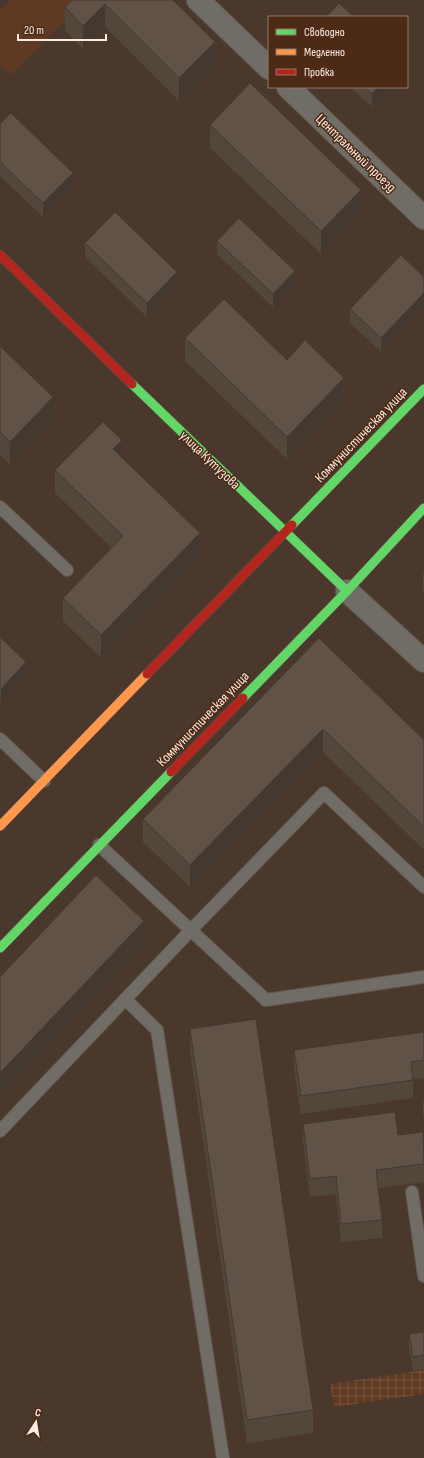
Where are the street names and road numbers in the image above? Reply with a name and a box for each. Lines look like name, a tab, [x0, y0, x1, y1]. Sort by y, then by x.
street label: Центральный проезд	[312, 110, 400, 196]
street label: Коммунистическая улица	[311, 384, 411, 486]
street label: улица Кутузова	[176, 427, 244, 493]
street label: Коммунистическая улица	[153, 668, 253, 770]

